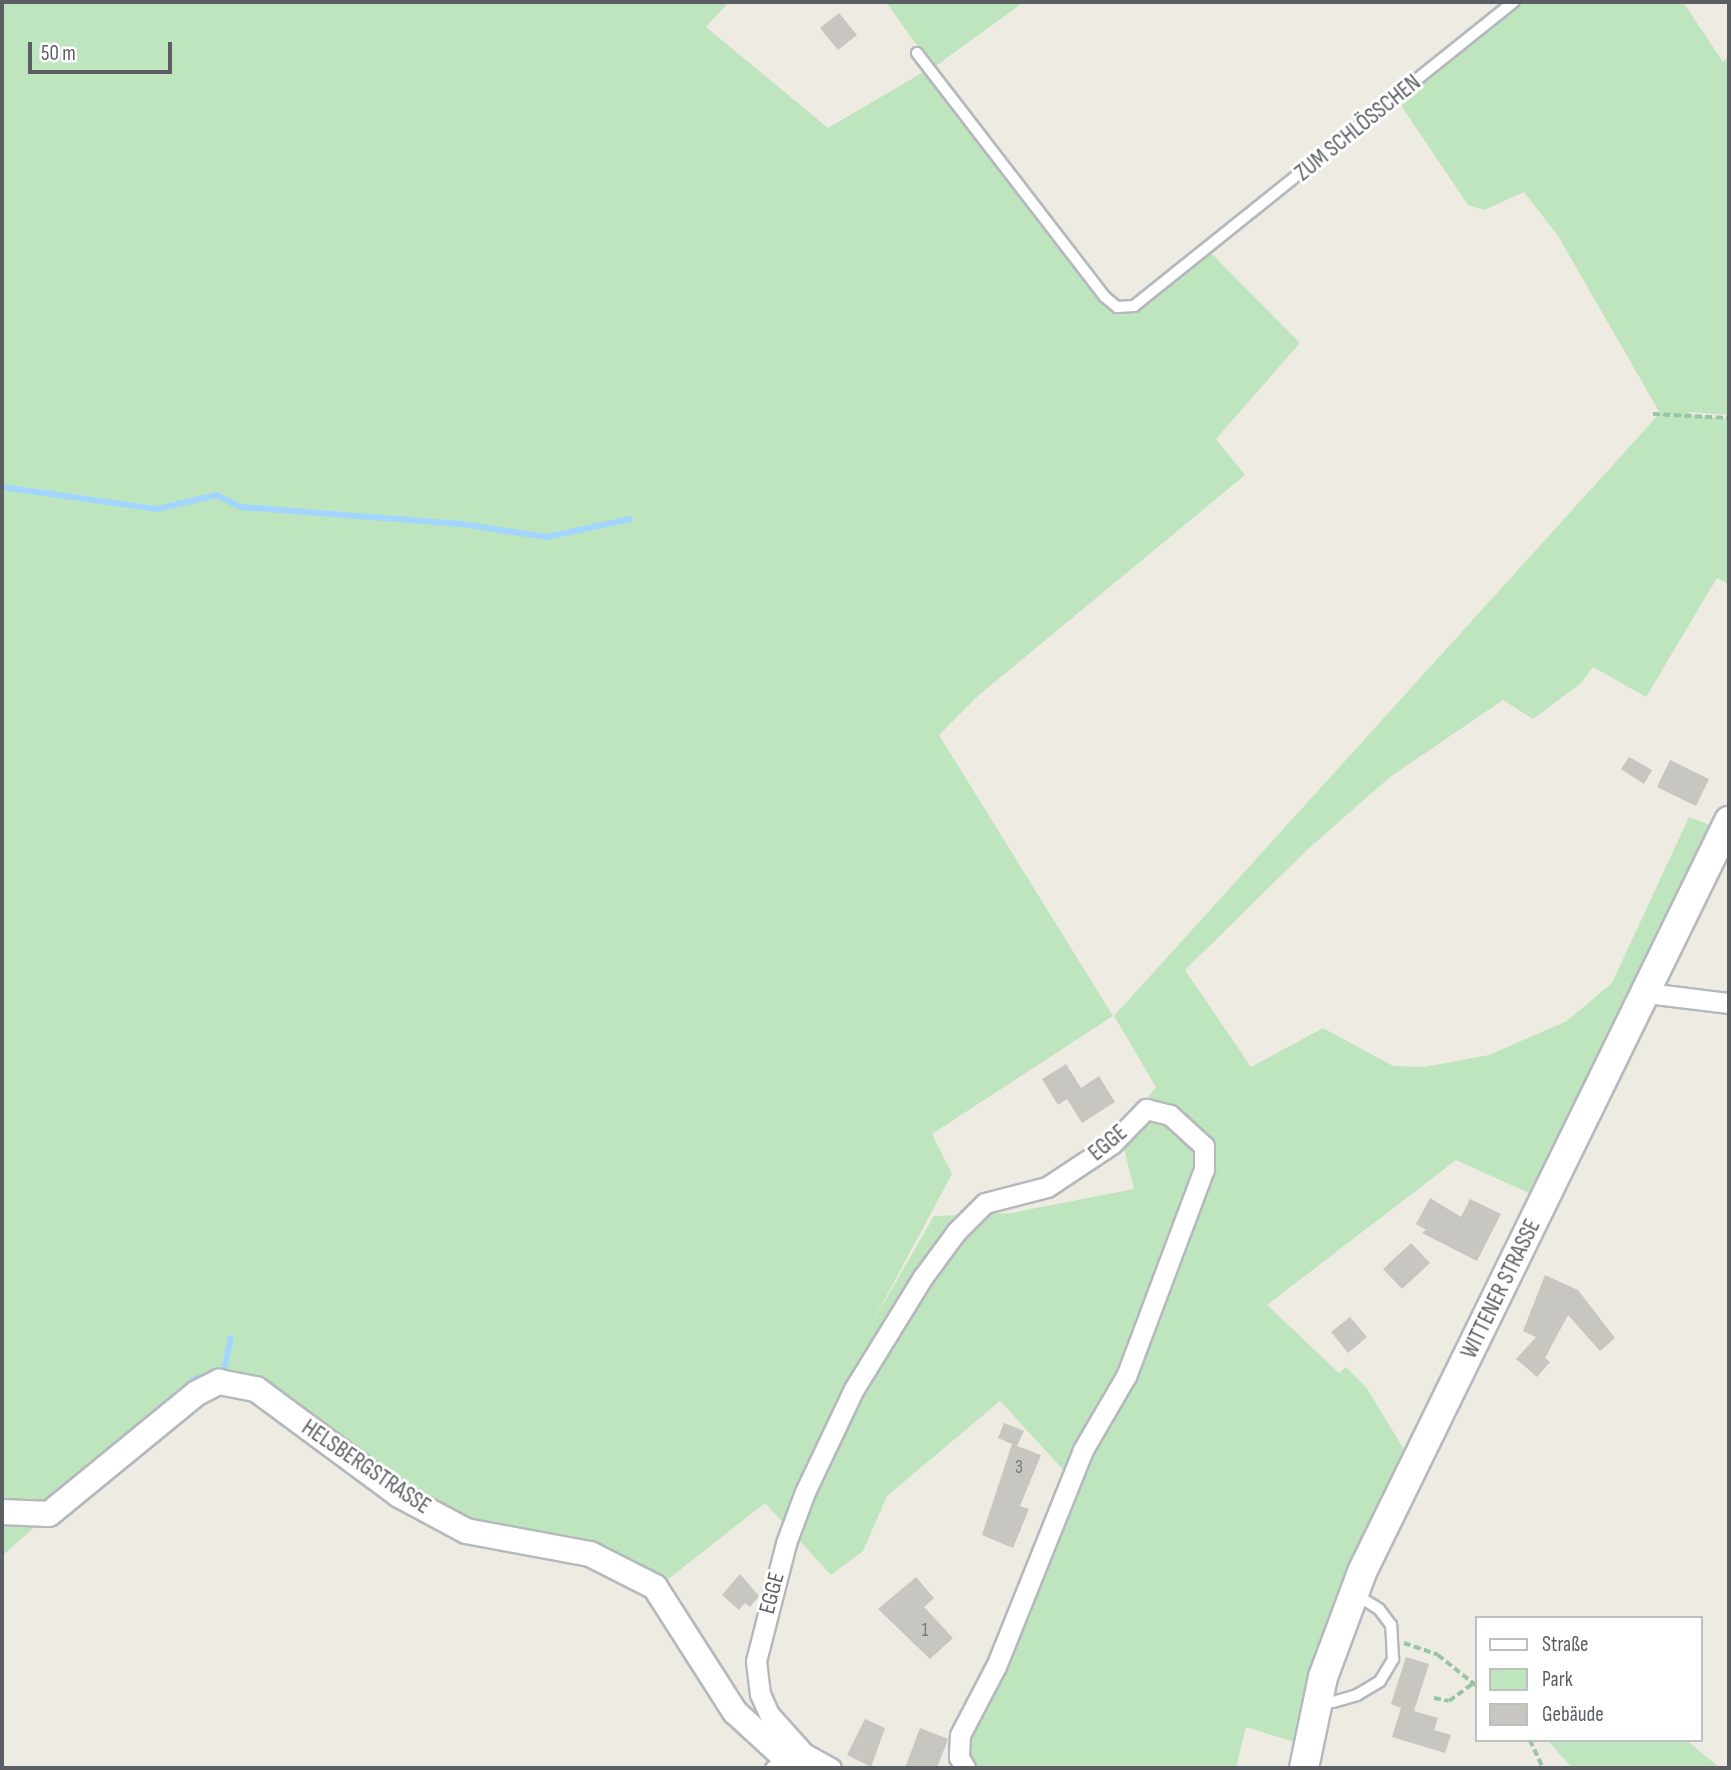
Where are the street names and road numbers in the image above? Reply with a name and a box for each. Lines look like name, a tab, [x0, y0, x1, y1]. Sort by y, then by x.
street label: ZUM SCHLÖSSCHEN	[1290, 69, 1426, 187]
street label: EGGE	[1083, 1119, 1133, 1167]
street label: WITTENER STRASSE	[1455, 1215, 1547, 1363]
street label: HELSBERGSTRASSE	[296, 1414, 436, 1520]
street label: EGGE	[753, 1569, 791, 1617]

